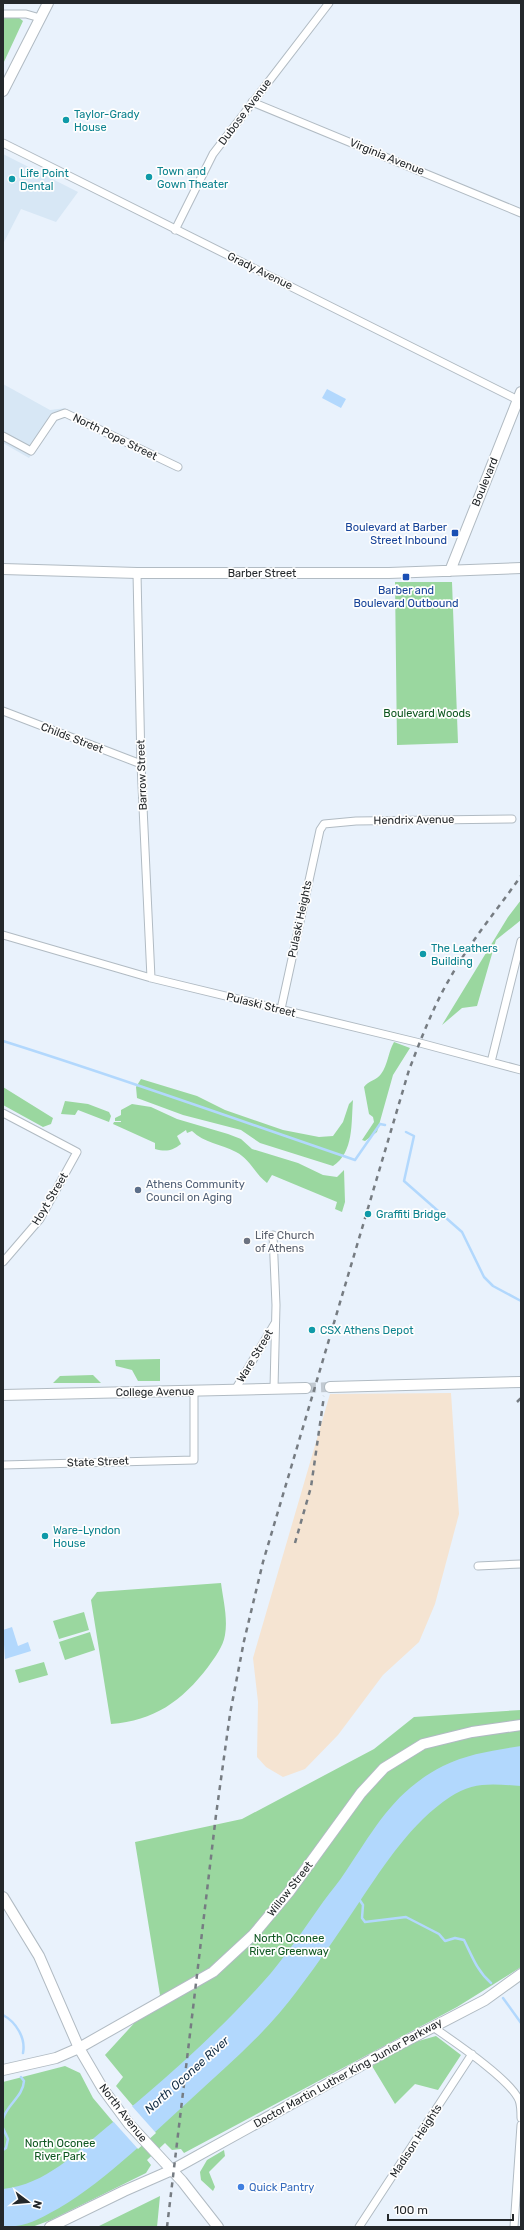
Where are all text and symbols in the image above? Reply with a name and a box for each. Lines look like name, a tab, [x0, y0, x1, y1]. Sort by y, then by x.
street label: Dubose Avenue	[216, 76, 274, 148]
place label: Taylor-Grady House	[74, 108, 140, 134]
marker: Taylor-Grady House	[61, 115, 71, 125]
street label: Virginia Avenue	[348, 136, 426, 178]
place label: Town and Gown Theater	[157, 165, 229, 191]
place label: Life Point Dental	[20, 167, 69, 193]
marker: Town and Gown Theater	[144, 172, 154, 182]
marker: Life Point Dental	[7, 174, 17, 184]
street label: Grady Avenue	[225, 250, 295, 292]
street label: North Pope Street	[71, 411, 160, 463]
street label: Boulevard	[469, 456, 501, 508]
place label: Boulevard at Barber Street Inbound	[345, 521, 448, 547]
marker: Boulevard at Barber Street Inbound	[450, 528, 460, 538]
street label: Barber Street	[228, 567, 297, 580]
marker: Barber and Boulevard Outbound	[401, 572, 411, 582]
place label: Barber and Boulevard Outbound	[353, 584, 459, 610]
park label: Boulevard Woods	[383, 707, 471, 720]
street label: Childs Street	[39, 720, 106, 756]
street label: Barrow Street	[134, 739, 150, 811]
street label: Hendrix Avenue	[373, 813, 455, 827]
street label: Pulaski Heights	[285, 879, 315, 959]
place label: The Leathers Building	[431, 942, 498, 968]
marker: The Leathers Building	[418, 949, 428, 959]
street label: Pulaski Street	[225, 990, 298, 1020]
street label: Hoyt Street	[29, 1170, 71, 1228]
place label: Athens Community Council on Aging	[146, 1178, 245, 1204]
marker: Athens Community Council on Aging	[133, 1185, 143, 1195]
place label: Graffiti Bridge	[376, 1208, 446, 1221]
marker: Graffiti Bridge	[363, 1209, 373, 1219]
place label: Life Church of Athens	[255, 1229, 314, 1255]
marker: Life Church of Athens	[242, 1236, 252, 1246]
place label: CSX Athens Depot	[320, 1324, 414, 1337]
marker: CSX Athens Depot	[307, 1325, 317, 1335]
street label: Ware Street	[234, 1327, 276, 1385]
street label: College Avenue	[115, 1385, 195, 1399]
street label: State Street	[67, 1454, 130, 1470]
place label: Ware-Lyndon House	[53, 1524, 121, 1550]
marker: Ware-Lyndon House	[40, 1531, 50, 1541]
street label: Willow Street	[265, 1858, 316, 1919]
park label: North Oconee River Greenway	[249, 1932, 329, 1958]
street label: Doctor Martin Luther King Junior Parkway	[251, 2016, 445, 2130]
water label: North Oconee River	[142, 2033, 232, 2116]
street label: North Avenue	[96, 2081, 150, 2145]
street label: Madison Heights	[387, 2101, 445, 2180]
park label: North Oconee River Park	[25, 2137, 95, 2163]
place label: Quick Pantry	[249, 2181, 314, 2194]
north arrow	[8, 2182, 48, 2222]
marker: Quick Pantry	[236, 2182, 246, 2192]
scale bar	[388, 2196, 513, 2222]
text: N	[30, 2199, 44, 2210]
text: 100 m	[394, 2203, 428, 2217]

